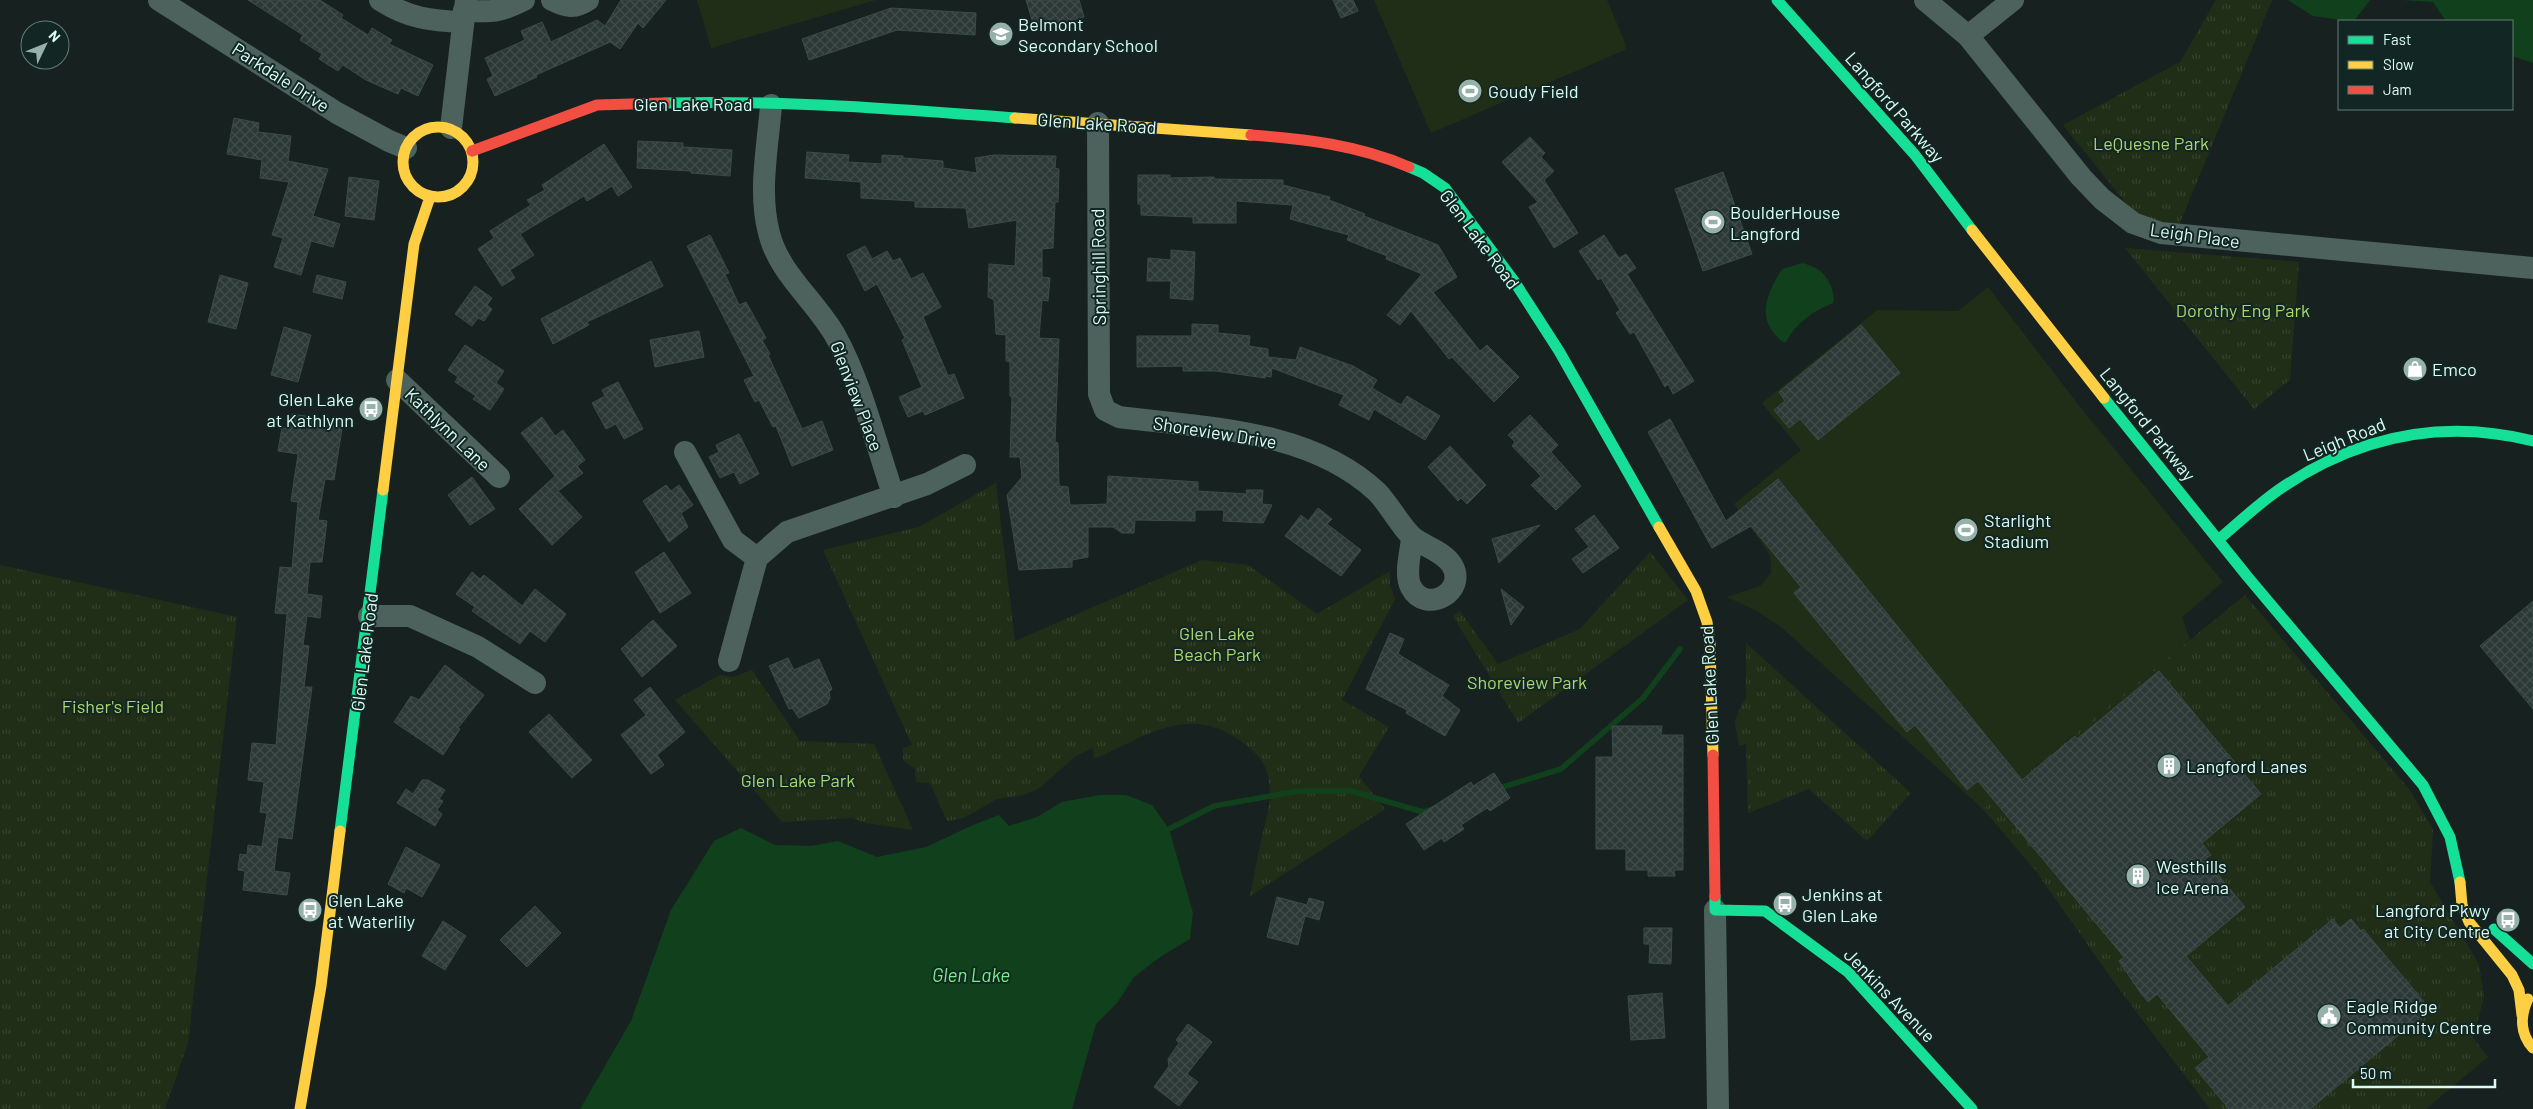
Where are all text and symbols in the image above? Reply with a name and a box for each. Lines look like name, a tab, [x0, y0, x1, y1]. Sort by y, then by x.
place label: Belmont Secondary School	[1018, 13, 1158, 56]
north arrow	[20, 20, 70, 70]
legend	[2338, 20, 2513, 110]
school or university icon: Belmont Secondary School	[988, 21, 1014, 47]
text: N	[45, 27, 64, 45]
text: Fast	[2383, 30, 2411, 48]
street label: Parkdale Drive	[228, 37, 334, 117]
street label: Langford Parkway	[1841, 47, 1949, 167]
text: Slow	[2383, 55, 2414, 73]
sports icon: Goudy Field	[1457, 78, 1483, 104]
place label: Goudy Field	[1488, 80, 1579, 102]
text: Jam	[2383, 80, 2412, 98]
street label: Glen Lake Road	[633, 93, 753, 115]
street label: Glen Lake Road	[1037, 108, 1157, 138]
park label: LeQuesne Park	[2093, 132, 2209, 154]
street label: Glen Lake Road	[1435, 185, 1525, 293]
place label: BoulderHouse Langford	[1730, 201, 1840, 244]
street label: Springhill Road	[1086, 208, 1110, 326]
sports icon: BoulderHouse Langford	[1700, 209, 1726, 235]
street label: Leigh Place	[2149, 218, 2241, 252]
park label: Dorothy Eng Park	[2176, 299, 2310, 321]
street label: Glenview Place	[826, 338, 888, 454]
shop icon: Emco	[2402, 356, 2428, 382]
place label: Emco	[2432, 358, 2477, 380]
street label: Langford Parkway	[2096, 363, 2200, 485]
street label: Kathlynn Lane	[401, 383, 495, 475]
place label: Glen Lake at Kathlynn	[267, 388, 354, 431]
bus stop icon: Glen Lake at Kathlynn	[358, 396, 384, 422]
street label: Shoreview Drive	[1152, 411, 1278, 453]
street label: Leigh Road	[2299, 412, 2389, 466]
place label: Starlight Stadium	[1984, 509, 2051, 552]
sports icon: Starlight Stadium	[1953, 517, 1979, 543]
street label: Glen Lake Road	[346, 592, 382, 712]
park label: Glen Lake Beach Park	[1173, 622, 1261, 665]
street label: Glen Lake Road	[1695, 625, 1723, 745]
park label: Shoreview Park	[1467, 671, 1587, 693]
park label: Fisher's Field	[62, 695, 164, 717]
building icon: Langford Lanes	[2156, 753, 2182, 779]
place label: Langford Lanes	[2186, 755, 2307, 777]
park label: Glen Lake Park	[741, 769, 855, 791]
place label: Westhills Ice Arena	[2156, 855, 2229, 898]
building icon: Westhills Ice Arena	[2125, 863, 2151, 889]
place label: Jenkins at Glen Lake	[1802, 883, 1883, 926]
place label: Glen Lake at Waterlily	[328, 889, 415, 932]
bus stop icon: Jenkins at Glen Lake	[1772, 891, 1798, 917]
bus stop icon: Glen Lake at Waterlily	[297, 897, 323, 923]
place label: Langford Pkwy at City Centre	[2375, 899, 2490, 942]
bus stop icon: Langford Pkwy at City Centre	[2495, 907, 2521, 933]
street label: Jenkins Avenue	[1840, 943, 1940, 1047]
water label: Glen Lake	[932, 963, 1010, 986]
place label: Eagle Ridge Community Centre	[2346, 995, 2492, 1038]
public building icon: Eagle Ridge Community Centre	[2316, 1003, 2342, 1029]
scale bar	[2353, 1056, 2496, 1088]
text: 50 m	[2360, 1064, 2392, 1082]

